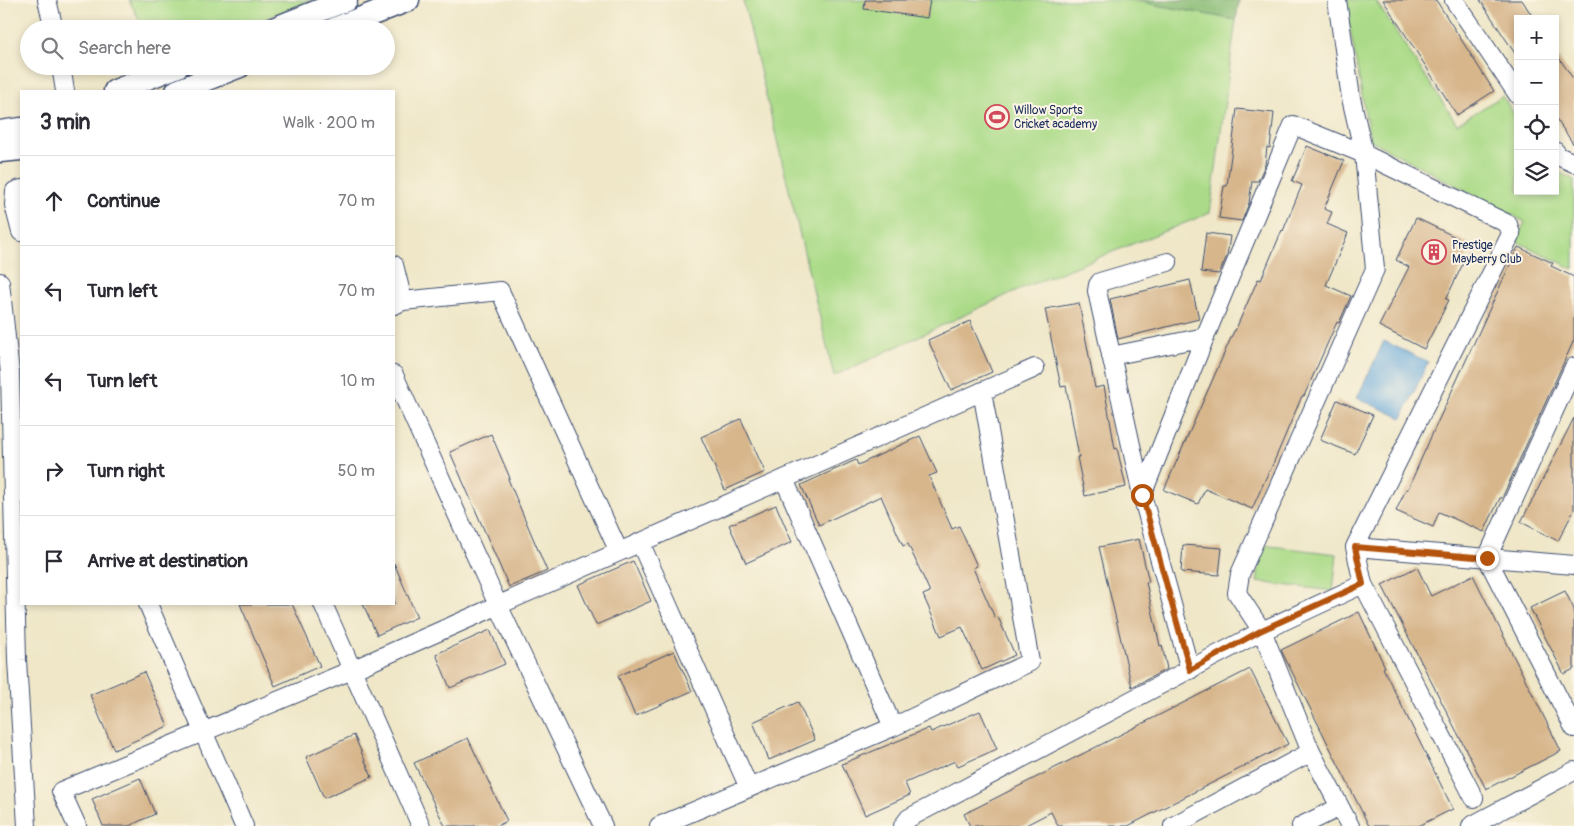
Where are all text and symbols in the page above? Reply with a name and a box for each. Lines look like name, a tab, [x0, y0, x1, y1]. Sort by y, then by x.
map controls	[1514, 15, 1559, 195]
button: +	[1514, 15, 1559, 60]
search box	[20, 20, 395, 75]
icon: search	[38, 34, 66, 62]
text: Search here	[78, 36, 171, 60]
button: −	[1514, 60, 1559, 105]
place label: Willow Sports Cricket academy	[1014, 103, 1097, 132]
sports icon: Willow Sports Cricket academy	[984, 104, 1010, 130]
button: locate	[1514, 105, 1559, 150]
text: 3 min	[40, 109, 90, 136]
text: Walk · 200 m	[283, 113, 375, 133]
button: layers	[1514, 150, 1559, 195]
icon: ahead	[40, 187, 68, 215]
text: Continue	[87, 189, 160, 213]
text: 70 m	[338, 191, 375, 211]
place label: Prestige Mayberry Club	[1452, 238, 1522, 267]
building icon: Prestige Mayberry Club	[1421, 239, 1447, 265]
icon: left	[40, 277, 68, 305]
text: Turn left	[87, 279, 157, 303]
text: 70 m	[338, 281, 375, 301]
icon: left	[40, 367, 68, 395]
text: Turn left	[87, 369, 157, 393]
text: 10 m	[340, 371, 375, 391]
icon: right	[40, 457, 68, 485]
text: Turn right	[87, 459, 165, 483]
text: 50 m	[338, 461, 375, 481]
route start	[1131, 484, 1154, 507]
icon: arrive	[40, 547, 68, 575]
route end	[1476, 547, 1499, 570]
text: Arrive at destination	[87, 549, 248, 573]

